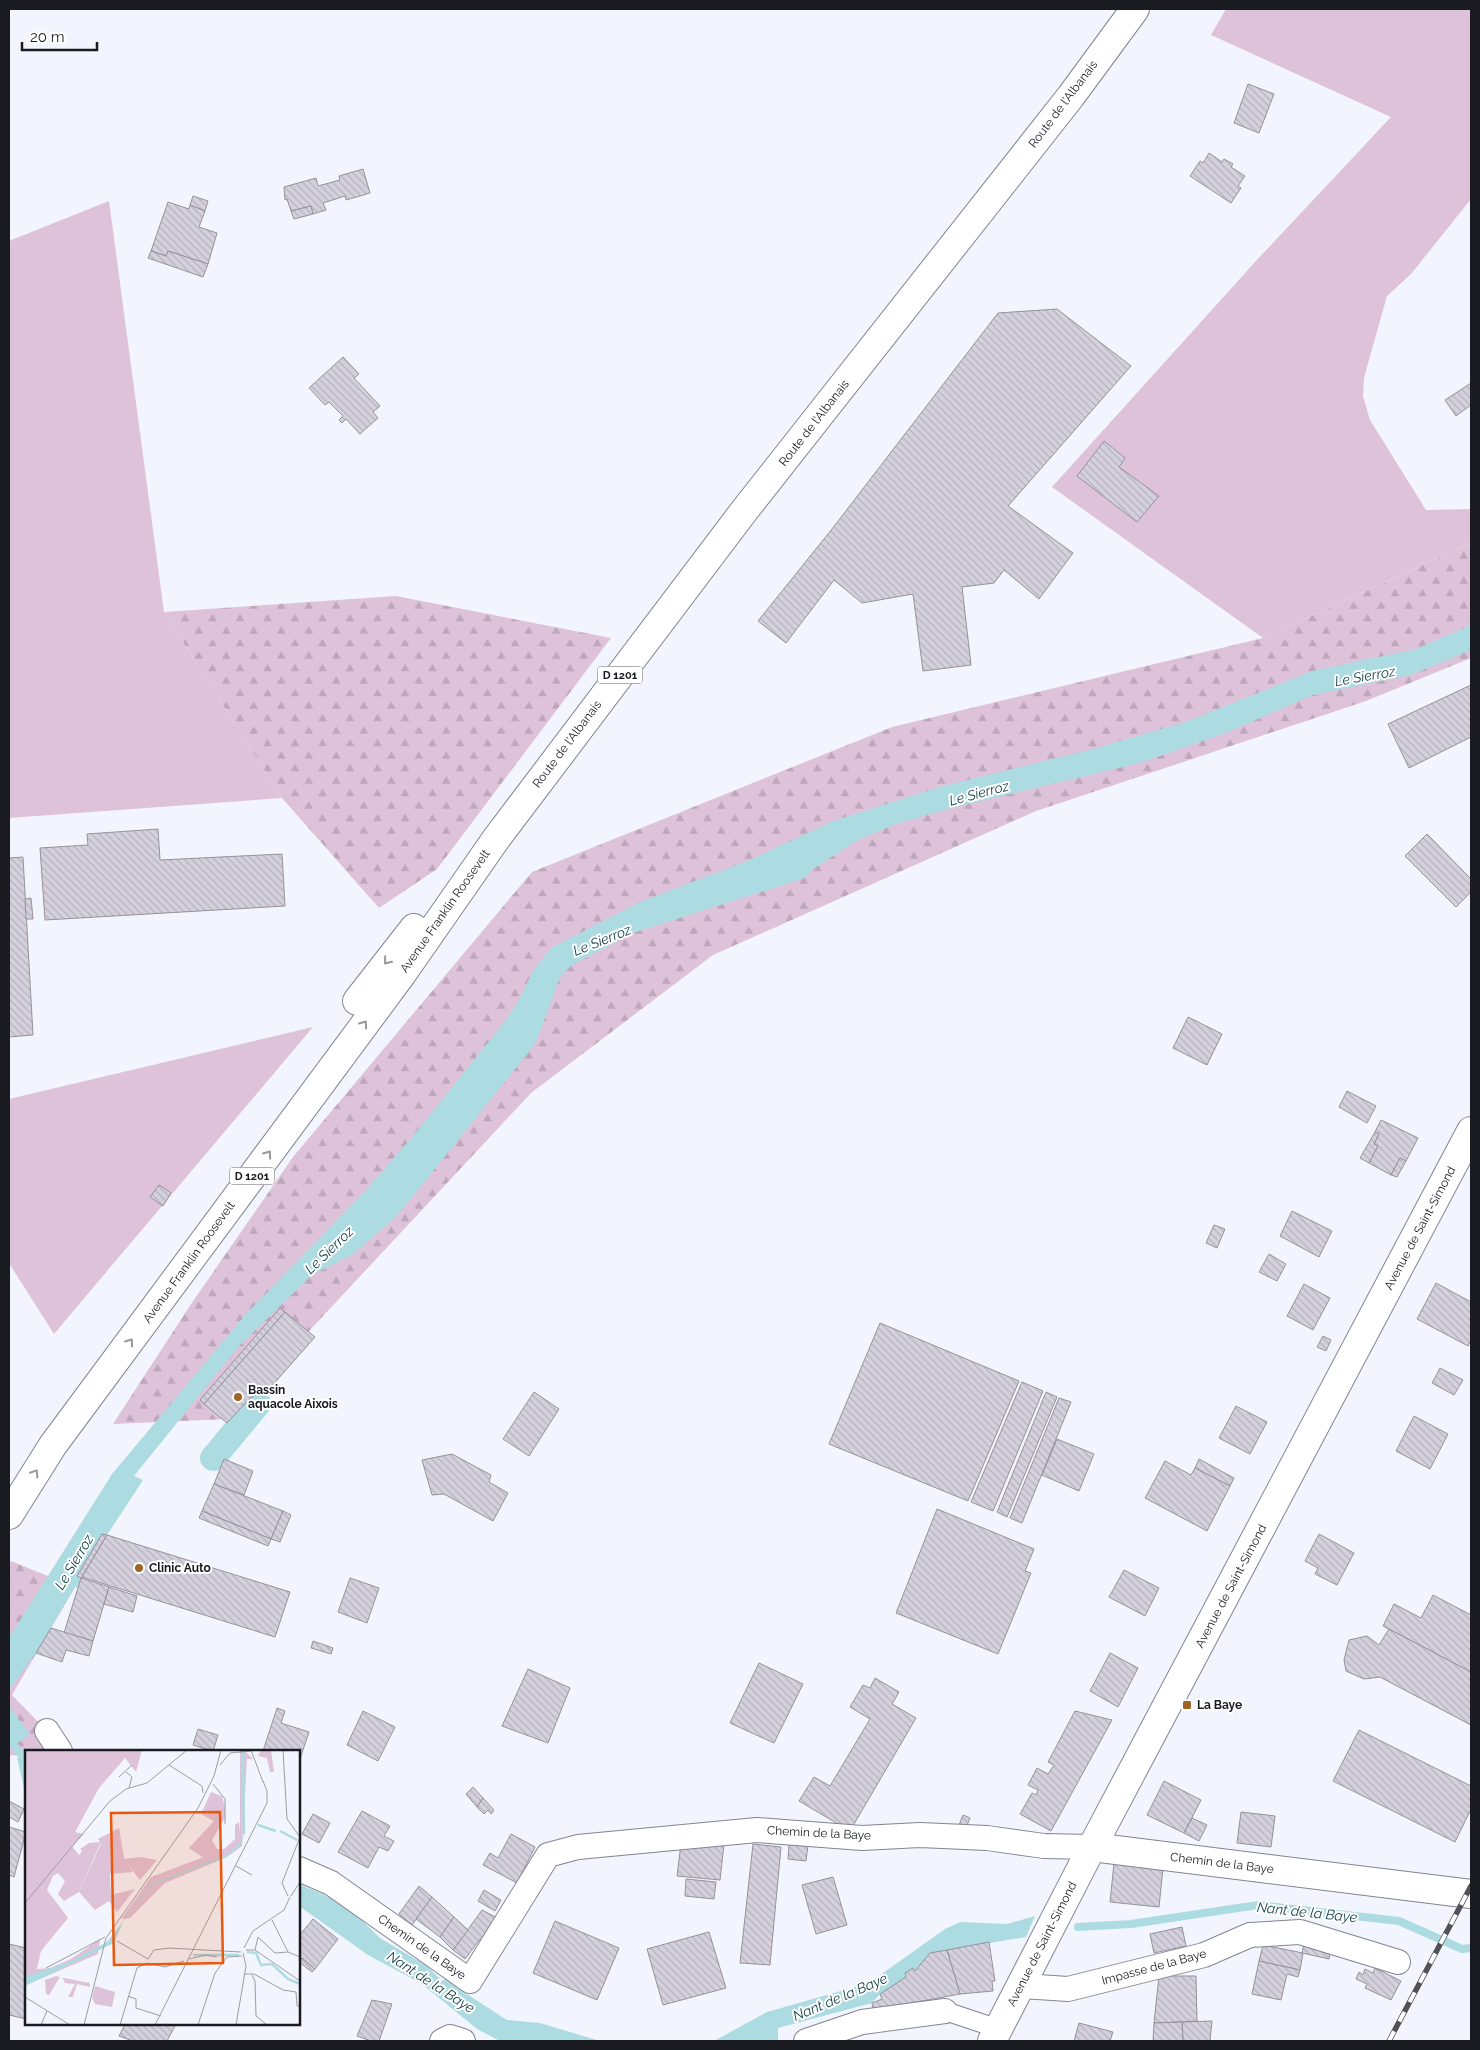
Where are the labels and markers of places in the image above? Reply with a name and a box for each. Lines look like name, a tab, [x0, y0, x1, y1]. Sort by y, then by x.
place label: Bassin aquacole Aixois	[248, 1383, 338, 1411]
marker: Bassin aquacole Aixois	[232, 1391, 244, 1403]
place label: Clinic Auto	[149, 1561, 211, 1575]
marker: Clinic Auto	[133, 1562, 145, 1574]
place label: La Baye	[1197, 1698, 1242, 1712]
marker: La Baye	[1181, 1699, 1193, 1711]

